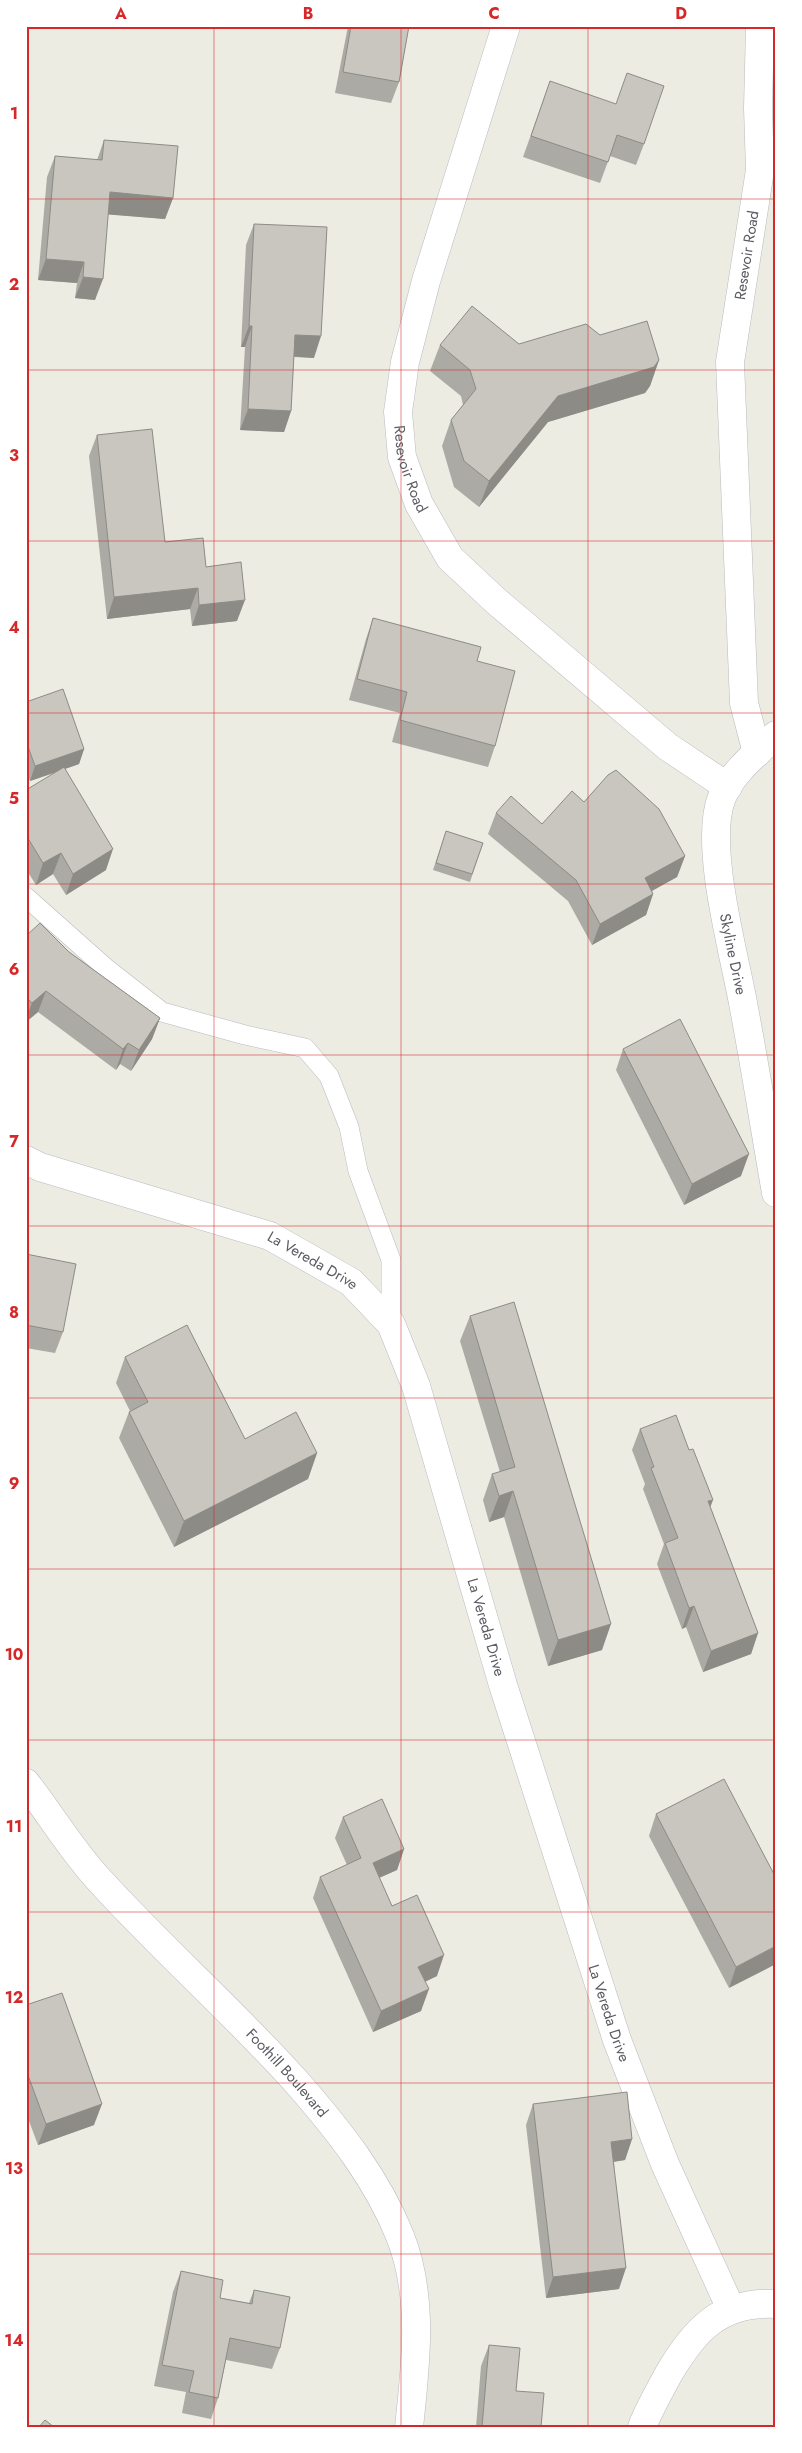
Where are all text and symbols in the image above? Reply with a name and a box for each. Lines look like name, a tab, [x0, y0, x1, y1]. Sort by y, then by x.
text: A	[114, 2, 127, 25]
text: B	[303, 2, 313, 25]
text: C	[488, 2, 500, 25]
text: D	[675, 2, 687, 25]
text: 1	[10, 102, 18, 125]
street label: Resevoir Road	[729, 209, 765, 302]
text: 2	[9, 273, 19, 296]
street label: Resevoir Road	[388, 424, 433, 517]
text: 3	[9, 444, 19, 467]
text: 4	[8, 616, 20, 639]
text: 5	[9, 787, 19, 810]
street label: Skyline Drive	[714, 912, 752, 997]
text: 6	[9, 958, 19, 981]
text: 7	[9, 1130, 19, 1153]
street label: La Vereda Drive	[263, 1226, 364, 1295]
text: 8	[9, 1301, 19, 1324]
text: 9	[9, 1472, 19, 1495]
street label: La Vereda Drive	[461, 1576, 511, 1679]
text: 10	[5, 1643, 23, 1666]
text: 11	[6, 1815, 22, 1838]
street label: La Vereda Drive	[582, 1962, 636, 2065]
text: 12	[5, 1986, 23, 2009]
street label: Foothill Boulevard	[241, 2024, 333, 2122]
text: 13	[5, 2157, 23, 2180]
text: 14	[4, 2329, 24, 2352]

